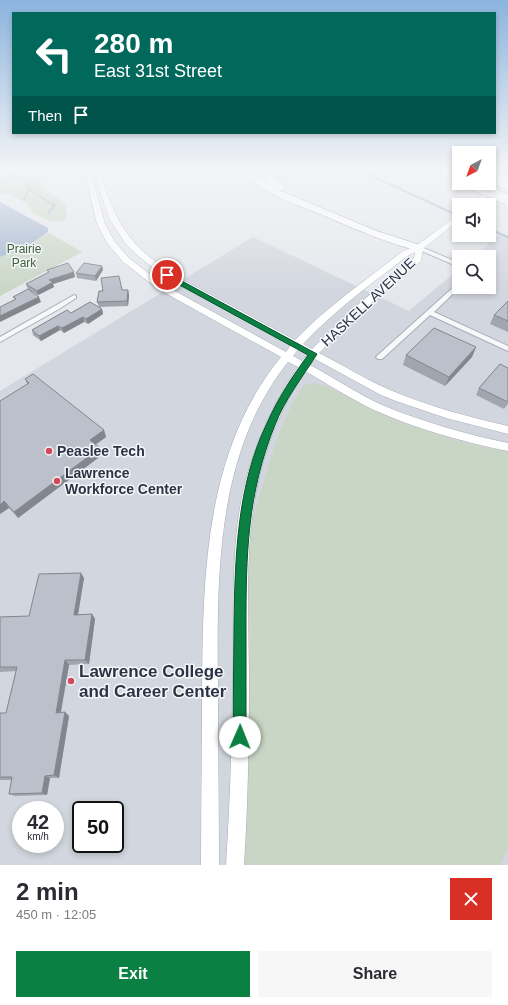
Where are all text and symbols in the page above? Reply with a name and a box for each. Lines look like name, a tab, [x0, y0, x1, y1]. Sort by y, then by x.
icon: left	[28, 28, 80, 80]
text: 280 m	[94, 28, 173, 59]
text: East 31st Street	[94, 61, 222, 81]
icon: arrive	[70, 104, 92, 126]
text: Then	[28, 107, 62, 124]
north arrow	[452, 146, 496, 190]
map controls	[452, 146, 496, 294]
button: sound	[452, 198, 496, 242]
park label: Prairie Park	[7, 242, 42, 270]
button: search	[452, 250, 496, 294]
street label: HASKELL AVENUE	[318, 254, 418, 350]
pin	[150, 258, 184, 292]
icon: arrive	[156, 264, 178, 286]
place label: Peaslee Tech	[57, 443, 145, 459]
marker: Peaslee Tech	[44, 446, 54, 456]
place label: Lawrence Workforce Center	[65, 465, 183, 497]
marker: Lawrence Workforce Center	[52, 476, 62, 486]
place label: Lawrence College and Career Center	[79, 662, 227, 701]
marker: Lawrence College and Career Center	[66, 676, 76, 686]
position arrow	[219, 716, 261, 758]
speed limit sign: 50	[72, 801, 124, 853]
text: 42	[27, 811, 49, 833]
text: km/h	[27, 831, 49, 842]
text: 2 min	[16, 878, 79, 905]
button: close	[450, 878, 492, 920]
text: 450 m · 12:05	[16, 907, 96, 922]
button: Exit	[16, 951, 250, 997]
button: Share	[258, 951, 492, 997]

